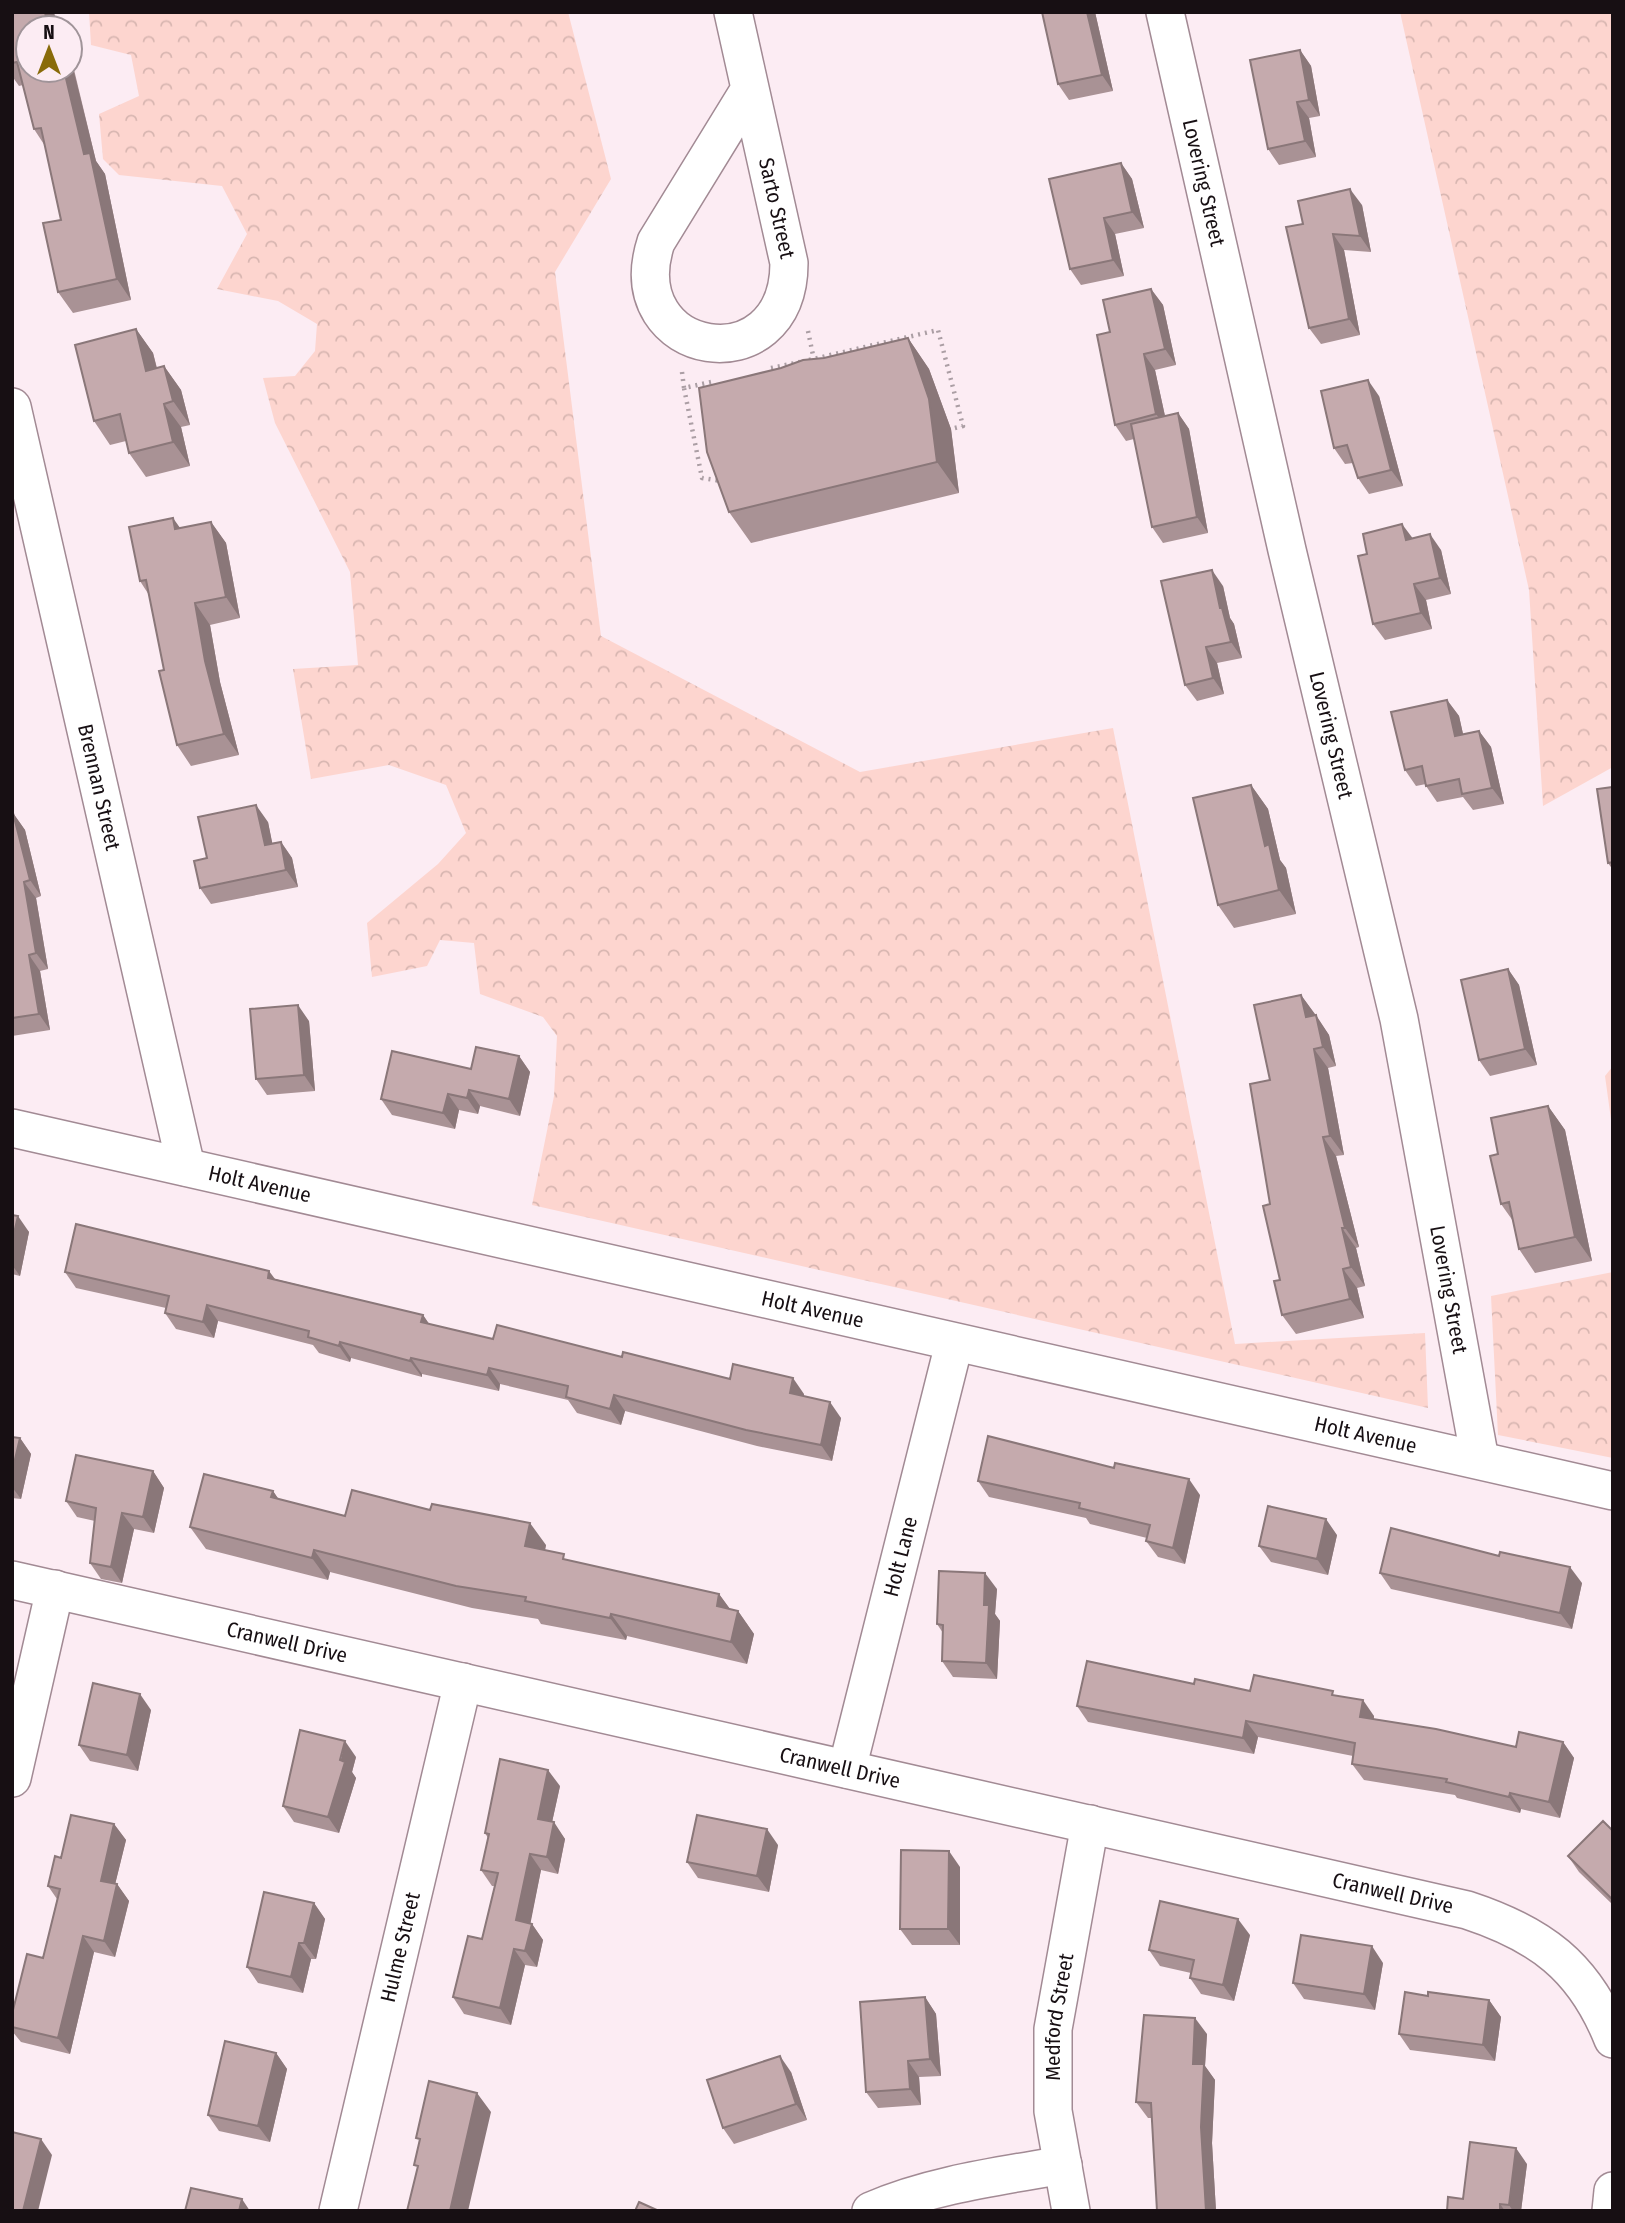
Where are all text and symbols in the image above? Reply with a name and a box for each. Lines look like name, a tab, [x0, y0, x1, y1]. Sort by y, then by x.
north arrow	[14, 14, 84, 84]
text: N	[43, 21, 55, 44]
street label: Lovering Street	[1177, 117, 1231, 249]
street label: Sarto Street	[753, 155, 801, 261]
street label: Lovering Street	[1304, 669, 1359, 801]
street label: Brennan Street	[72, 722, 126, 853]
street label: Holt Avenue	[206, 1160, 313, 1208]
street label: Lovering Street	[1424, 1224, 1473, 1356]
street label: Holt Avenue	[759, 1285, 866, 1334]
street label: Holt Avenue	[1312, 1411, 1419, 1459]
street label: Holt Lane	[878, 1514, 923, 1600]
street label: Cranwell Drive	[224, 1616, 350, 1669]
street label: Cranwell Drive	[777, 1741, 903, 1794]
street label: Cranwell Drive	[1330, 1867, 1456, 1919]
street label: Hulme Street	[375, 1889, 426, 2005]
street label: Medford Street	[1040, 1951, 1079, 2081]

